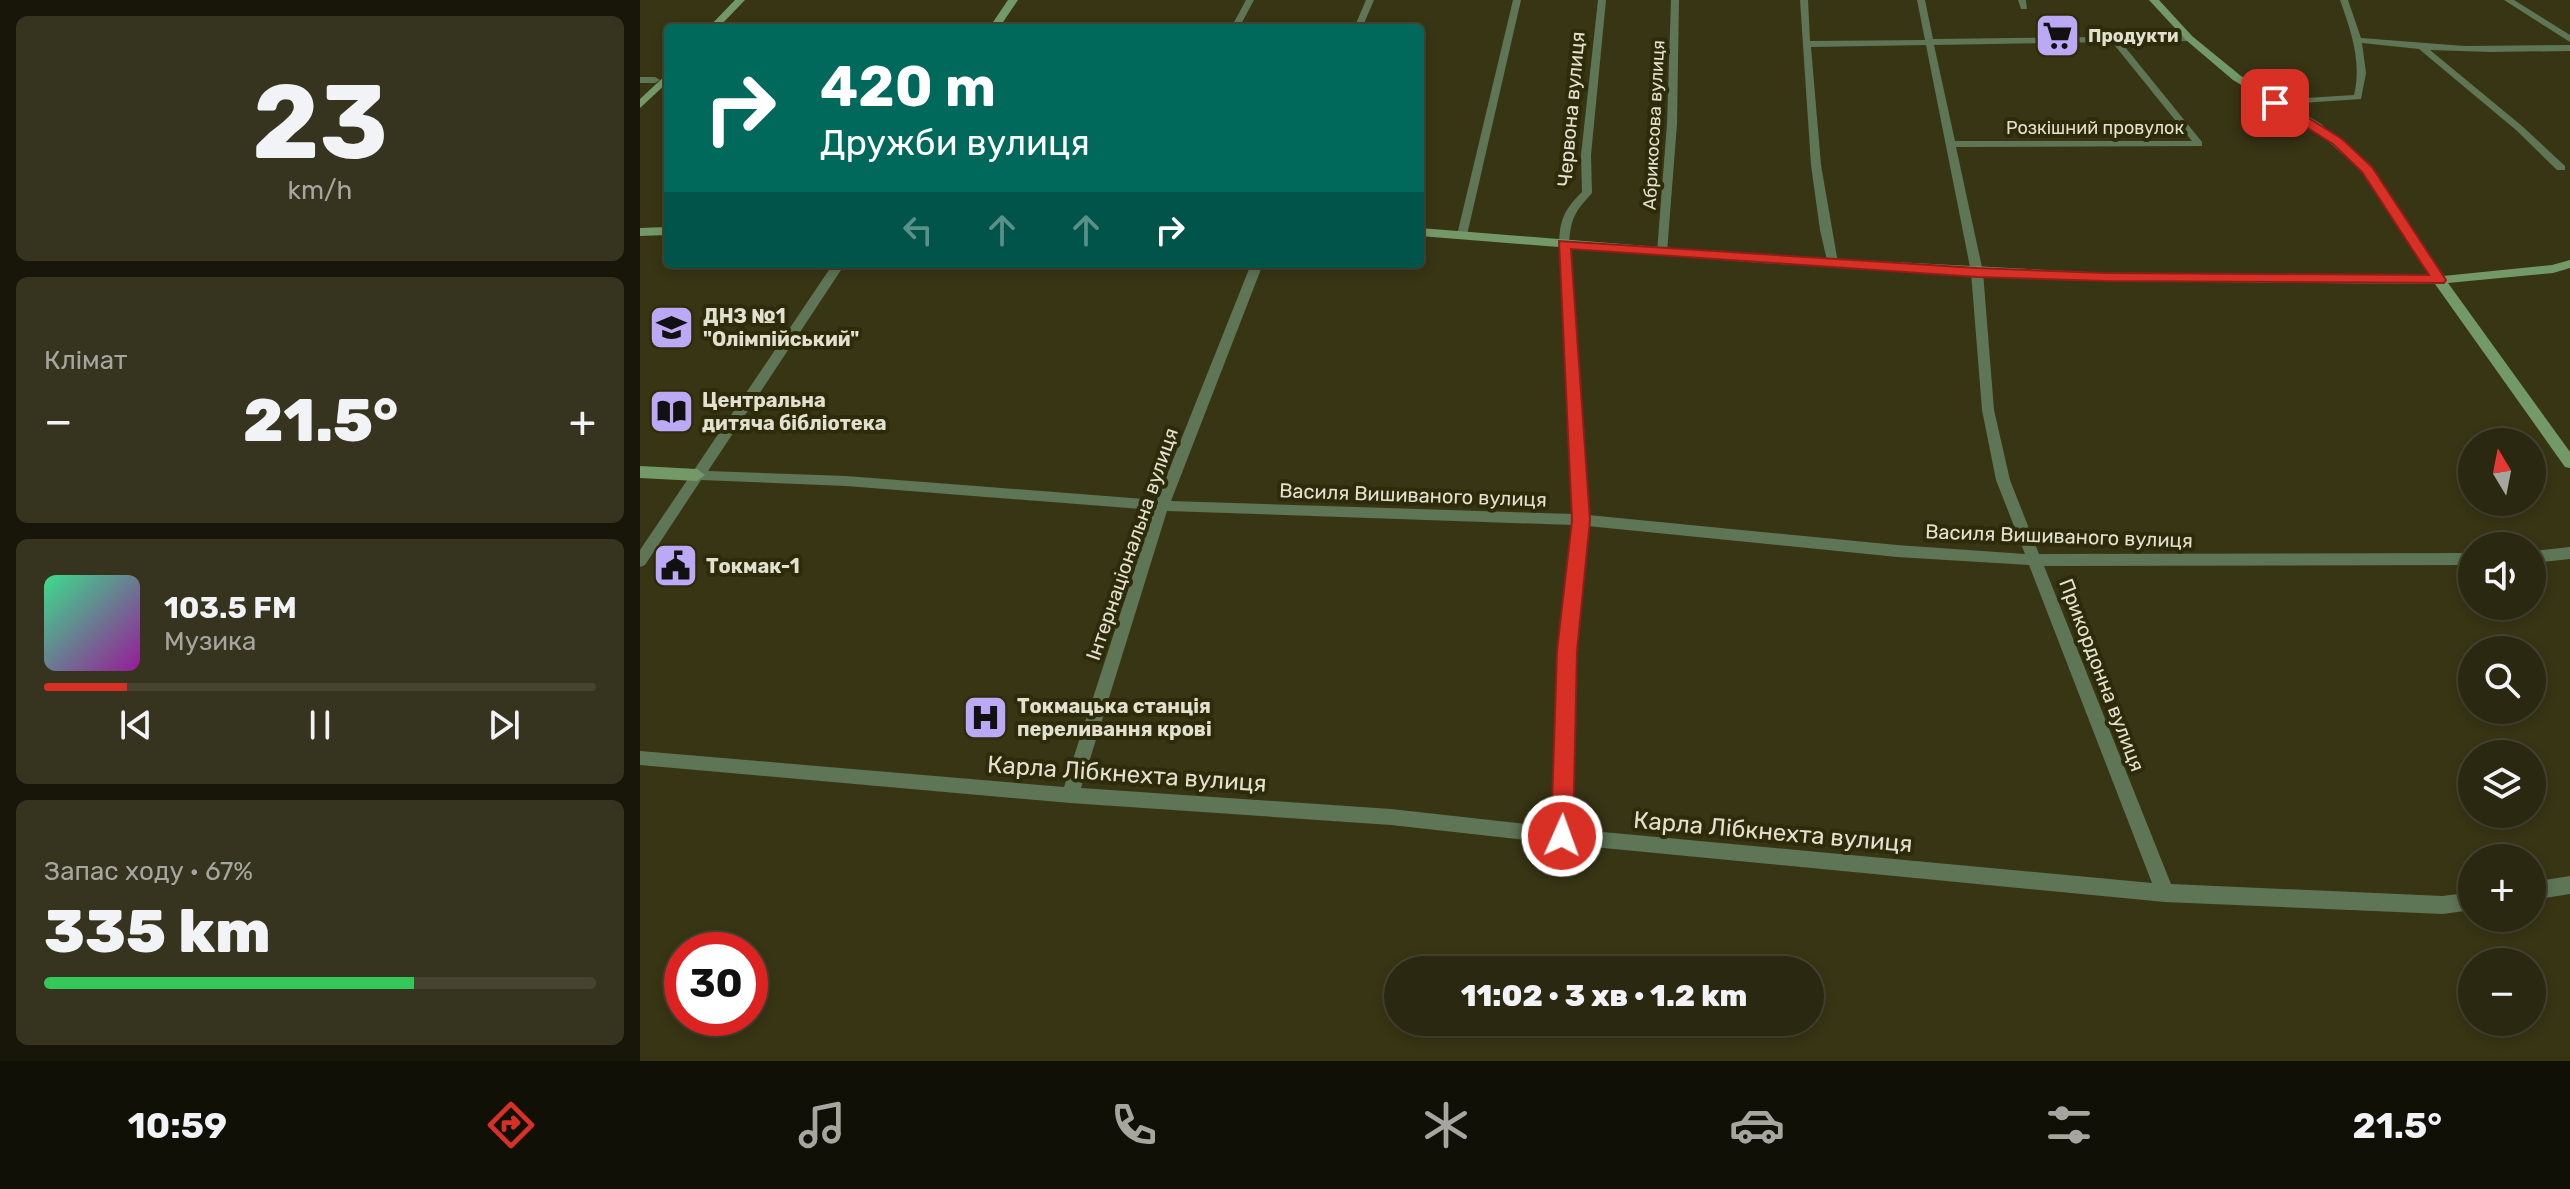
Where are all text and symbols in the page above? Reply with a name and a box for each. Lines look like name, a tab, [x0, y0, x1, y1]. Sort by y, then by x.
supermarket icon: Продукти	[2033, 12, 2081, 60]
place label: Продукти	[2088, 25, 2179, 47]
street label: Червона вулиця	[1552, 30, 1590, 188]
street label: Абрикосова вулиця	[1639, 39, 1669, 211]
text: 420 m	[820, 54, 996, 120]
icon: right	[688, 56, 792, 160]
text: 23	[252, 61, 388, 184]
pin	[2241, 69, 2309, 137]
icon: arrive	[2253, 81, 2297, 125]
street label: Розкішний провулок	[2006, 117, 2184, 139]
text: Дружби вулиця	[820, 121, 1090, 164]
text: km/h	[288, 175, 352, 206]
icon: left	[896, 208, 940, 252]
icon: ahead	[980, 208, 1024, 252]
icon: ahead	[1064, 208, 1108, 252]
icon: right	[1148, 208, 1192, 252]
school or university icon: ДНЗ №1 "Олімпійський"	[648, 304, 696, 352]
place label: ДНЗ №1 "Олімпійський"	[703, 304, 859, 351]
text: Клімат	[44, 345, 127, 376]
text: 21.5°	[243, 385, 398, 456]
library icon: Центральна дитяча бібліотека	[647, 387, 695, 435]
place label: Центральна дитяча бібліотека	[702, 388, 887, 435]
text: −	[44, 395, 73, 447]
text: +	[569, 395, 596, 447]
street label: Інтернаціональна вулиця	[1081, 425, 1183, 663]
north arrow	[2458, 428, 2546, 516]
map controls	[2458, 428, 2546, 1036]
street label: Василя Вишиваного вулиця	[1279, 478, 1547, 512]
street label: Василя Вишиваного вулиця	[1925, 519, 2193, 553]
button: sound	[2458, 532, 2546, 620]
public building icon: Токмак-1	[651, 542, 699, 590]
place label: Токмак-1	[706, 554, 800, 578]
street label: Прикордонна вулиця	[2054, 575, 2150, 775]
text: 103.5 FM	[164, 590, 297, 626]
text: Музика	[164, 626, 256, 657]
button: search	[2458, 636, 2546, 724]
hospital icon: Токмацька станція переливання крові	[962, 693, 1010, 741]
place label: Токмацька станція переливання крові	[1017, 694, 1212, 741]
icon: previous	[114, 703, 158, 747]
icon: pause	[298, 703, 342, 747]
icon: next	[482, 703, 526, 747]
button: layers	[2458, 740, 2546, 828]
street label: Карла Лібкнехта вулиця	[986, 750, 1268, 798]
position arrow	[1520, 794, 1604, 878]
street label: Карла Лібкнехта вулиця	[1632, 806, 1914, 858]
button: +	[2458, 844, 2546, 932]
text: Запас ходу · 67%	[44, 856, 253, 887]
text: 335 km	[44, 896, 271, 967]
speed limit sign: 30	[664, 932, 768, 1036]
button: −	[2458, 948, 2546, 1036]
text: 11:02 · 3 хв · 1.2 km	[1461, 978, 1747, 1014]
icon: directions	[483, 1097, 539, 1153]
icon: music	[794, 1097, 850, 1153]
icon: phone	[1106, 1097, 1162, 1153]
icon: climate	[1418, 1097, 1474, 1153]
icon: car	[1729, 1097, 1785, 1153]
icon: filters	[2041, 1097, 2097, 1153]
text: 10:59	[128, 1104, 227, 1147]
text: 21.5°	[2353, 1104, 2442, 1147]

